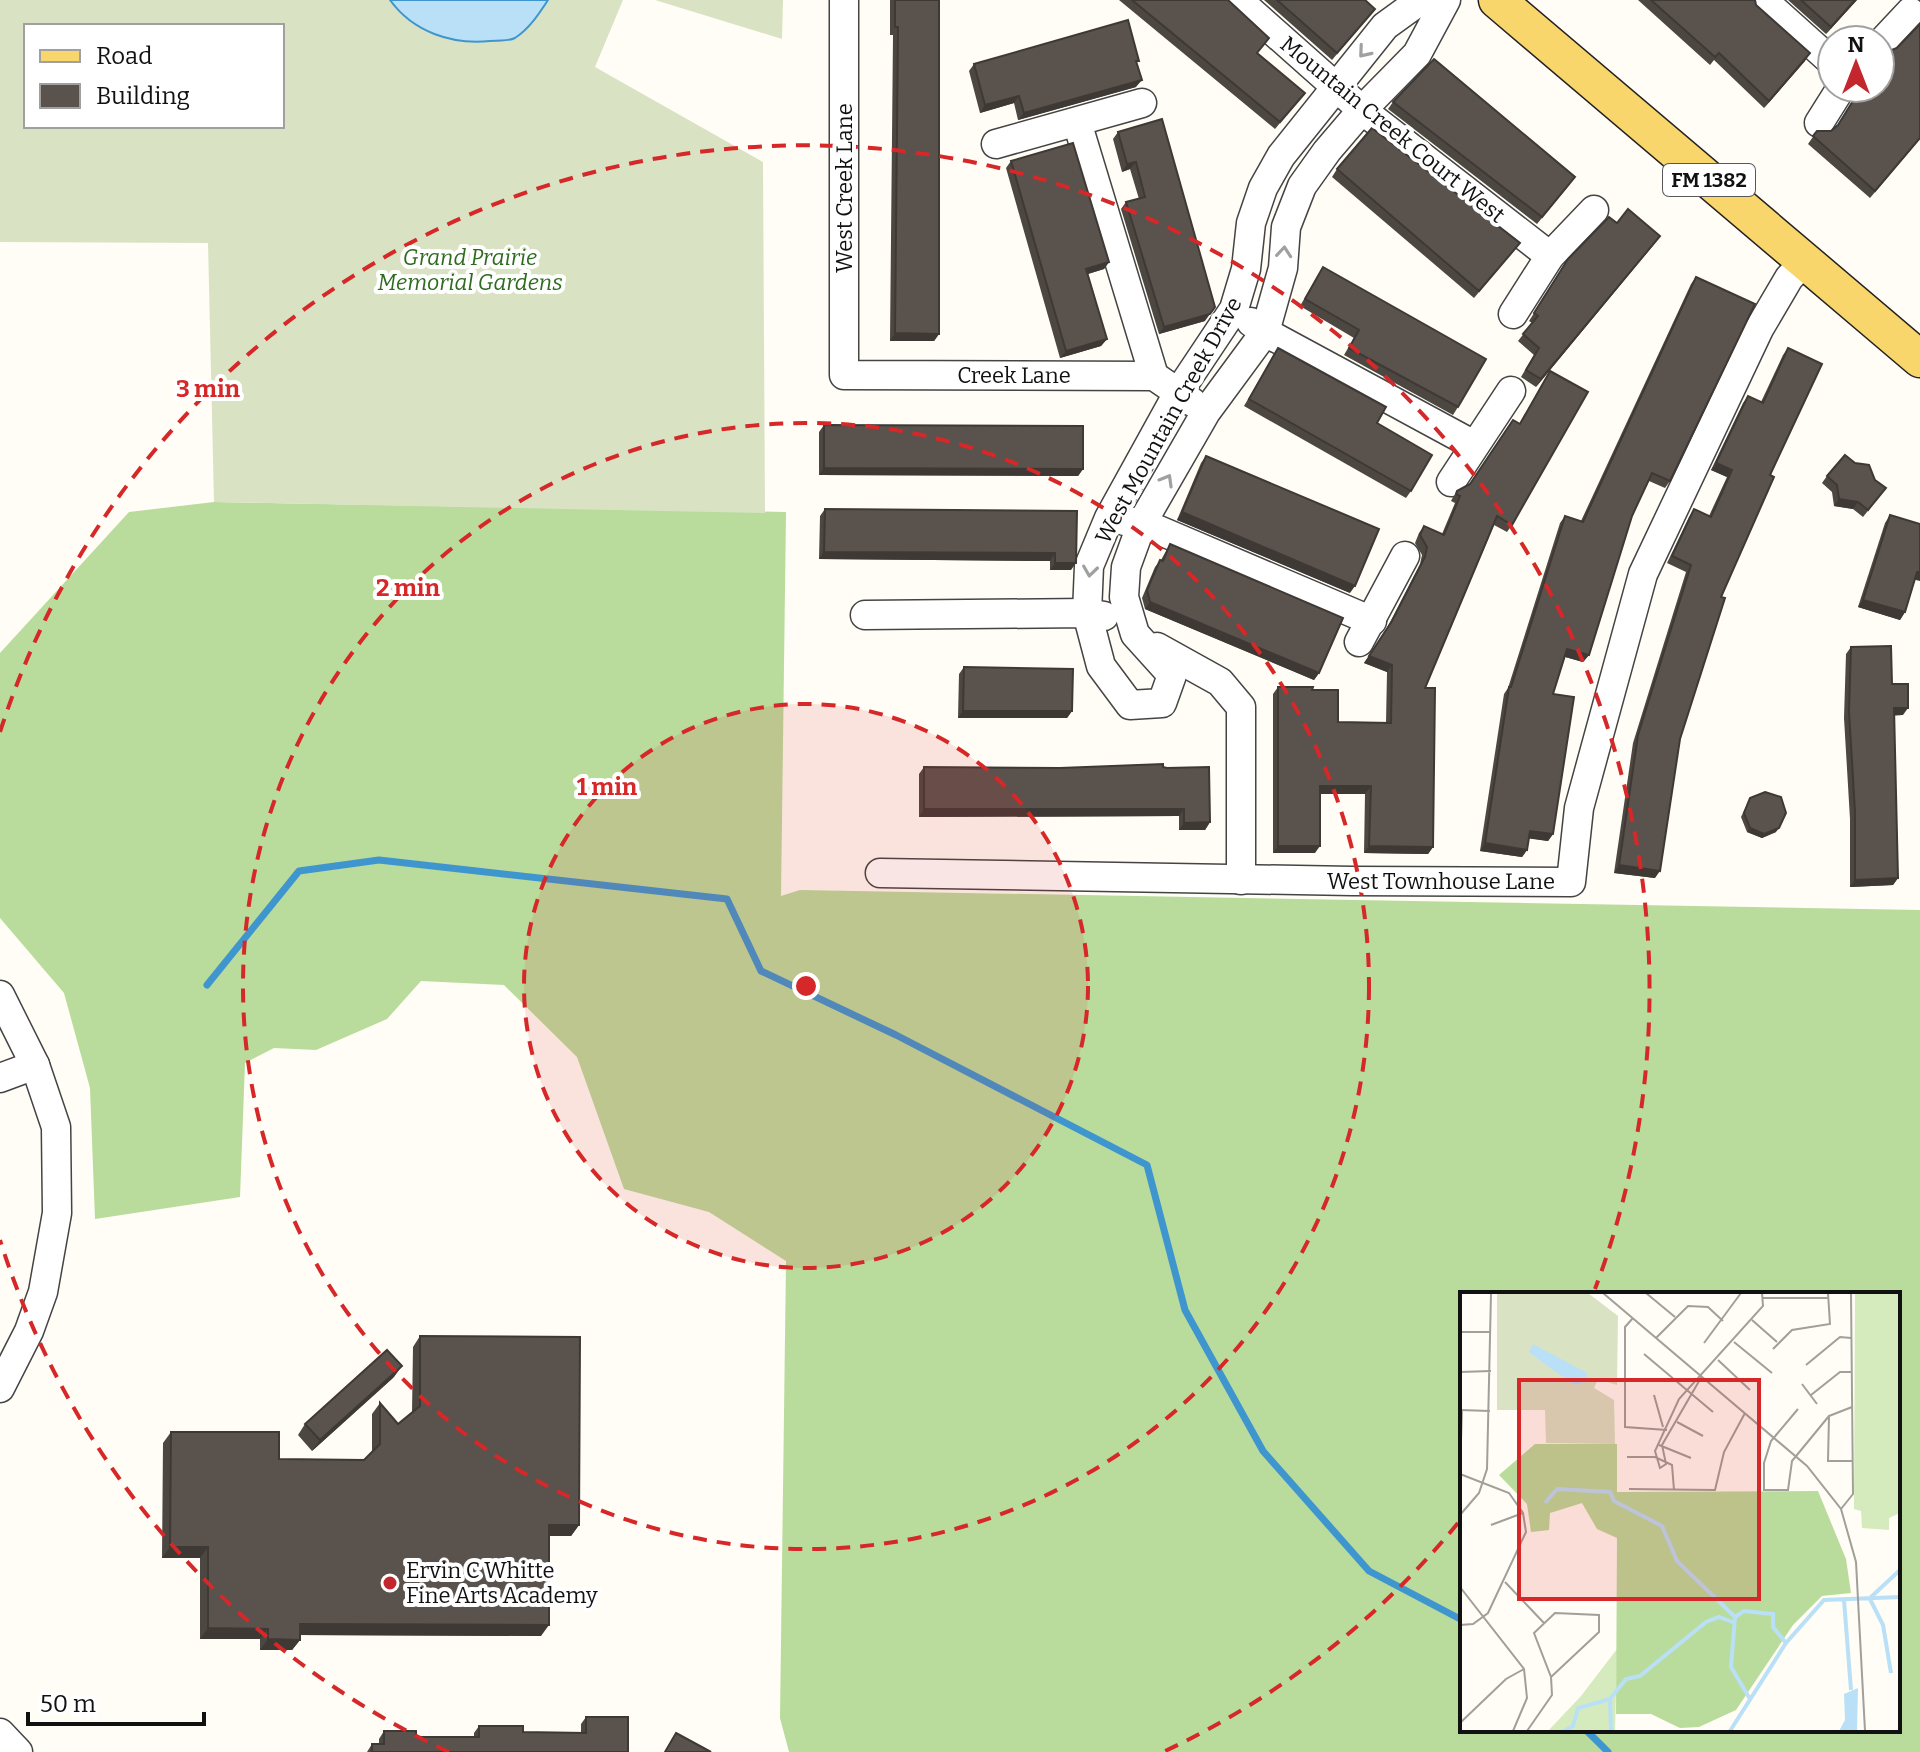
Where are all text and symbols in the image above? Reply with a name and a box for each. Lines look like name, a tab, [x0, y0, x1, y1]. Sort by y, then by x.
legend	[24, 24, 284, 128]
north arrow	[1816, 24, 1896, 104]
street label: Mountain Creek Court West	[1275, 30, 1510, 228]
text: N	[1848, 31, 1865, 58]
text: Road	[96, 42, 152, 70]
one-way arrow	[1359, 43, 1374, 57]
text: Building	[96, 82, 190, 110]
street label: West Creek Lane	[831, 103, 858, 273]
road number: FM 1382	[1663, 164, 1755, 196]
park label: Grand Prairie Memorial Gardens	[377, 244, 563, 296]
one-way arrow	[1275, 245, 1292, 258]
street label: West Mountain Creek Drive	[1089, 292, 1248, 548]
street label: Creek Lane	[957, 362, 1071, 389]
text: 3 min	[176, 375, 241, 403]
one-way arrow	[1157, 474, 1173, 489]
one-way arrow	[1082, 565, 1099, 578]
text: 2 min	[376, 574, 440, 602]
text: 1 min	[577, 773, 638, 801]
street label: West Townhouse Lane	[1327, 868, 1555, 895]
centre of rings	[792, 972, 820, 1000]
inset map	[1460, 1292, 1900, 1732]
place label: Ervin C Whitte Fine Arts Academy	[406, 1557, 598, 1609]
marker: Ervin C Whitte Fine Arts Academy	[381, 1574, 399, 1592]
scale bar	[28, 1676, 204, 1726]
text: 50 m	[40, 1690, 96, 1718]

